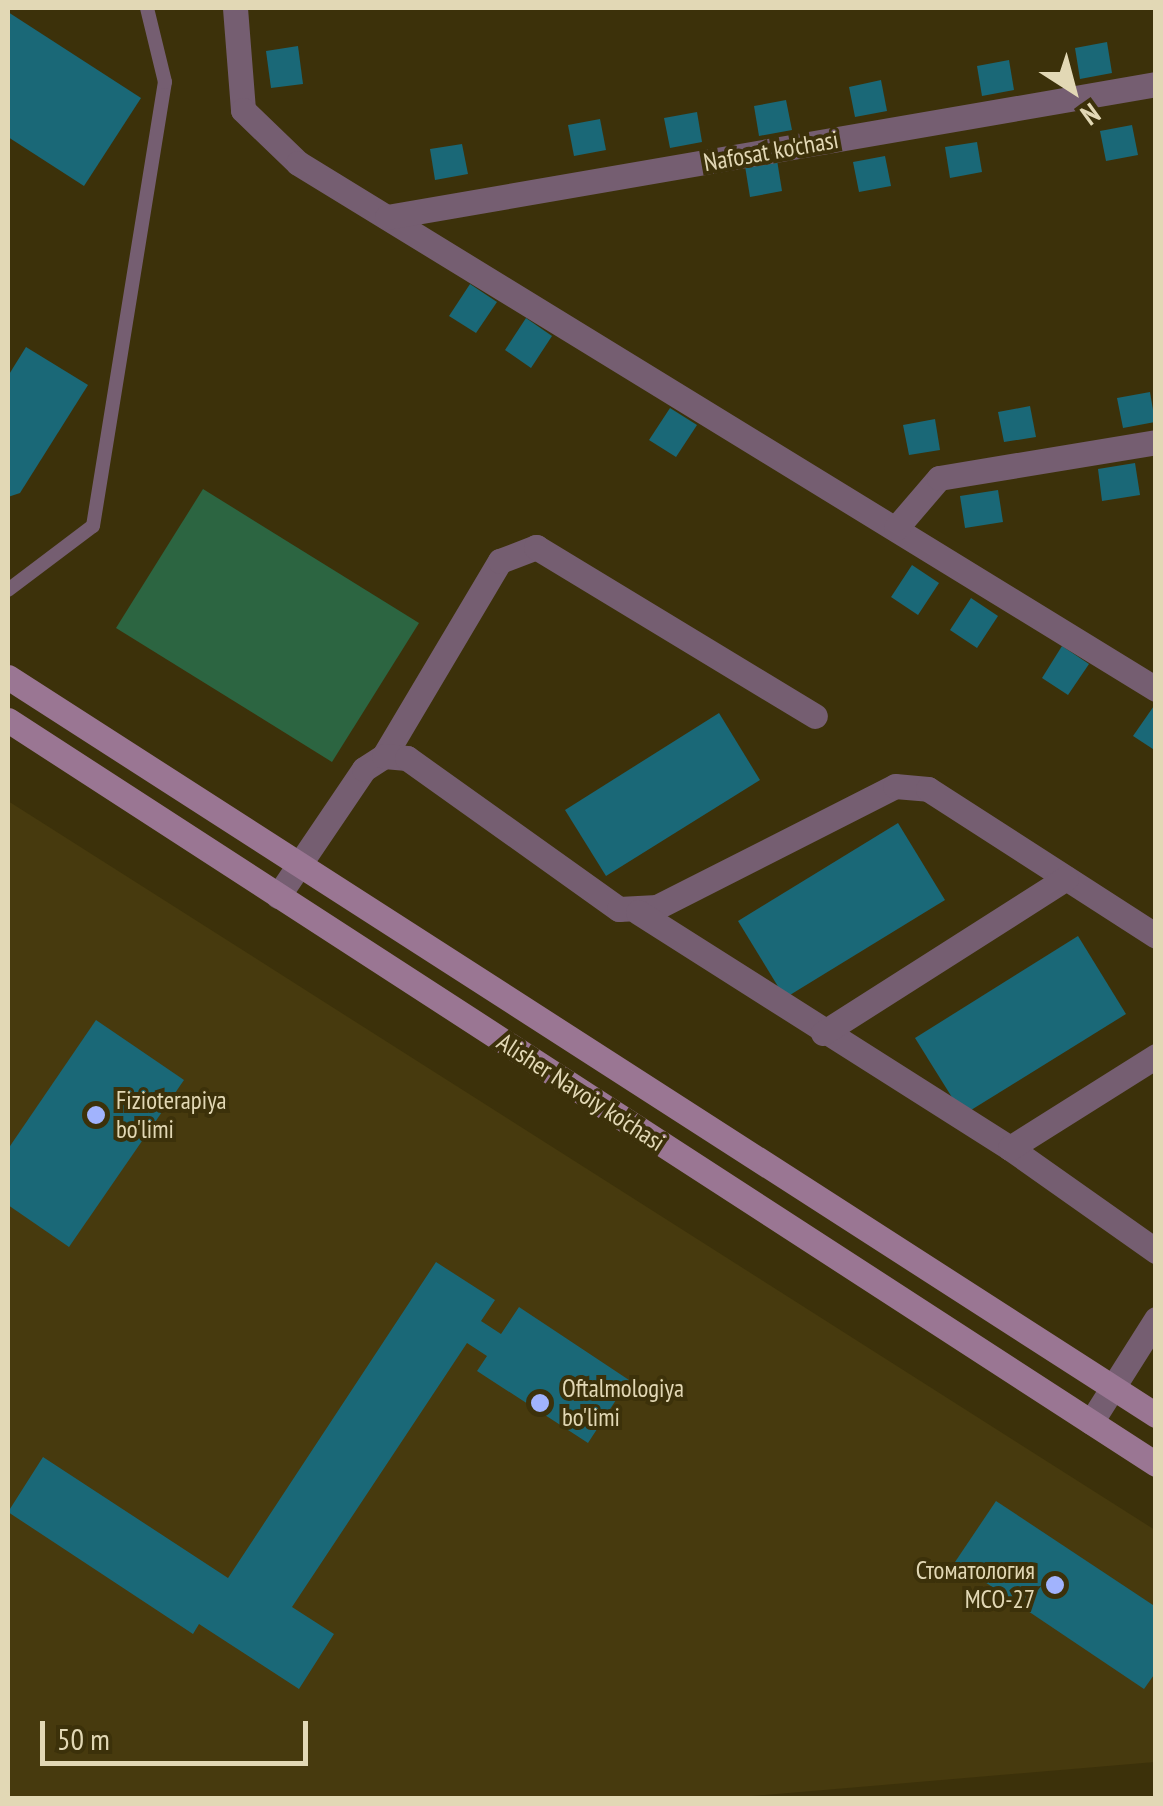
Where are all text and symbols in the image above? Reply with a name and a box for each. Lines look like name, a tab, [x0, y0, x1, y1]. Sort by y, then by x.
north arrow	[1023, 40, 1123, 140]
text: N	[1074, 95, 1108, 134]
street label: Nafosat ko'chasi	[701, 124, 841, 178]
street label: Alisher Navoiy ko'chasi	[491, 1026, 671, 1158]
place label: Fizioterapiya bo'limi	[116, 1086, 227, 1145]
marker: Fizioterapiya bo'limi	[85, 1104, 107, 1126]
place label: Oftalmologiya bo'limi	[562, 1374, 684, 1433]
marker: Oftalmologiya bo'limi	[527, 1390, 553, 1416]
place label: Стоматология МСО-27	[916, 1556, 1035, 1615]
marker: Стоматология МСО-27	[1044, 1574, 1066, 1596]
scale bar	[45, 1701, 312, 1763]
text: 50 m	[57, 1719, 110, 1758]

